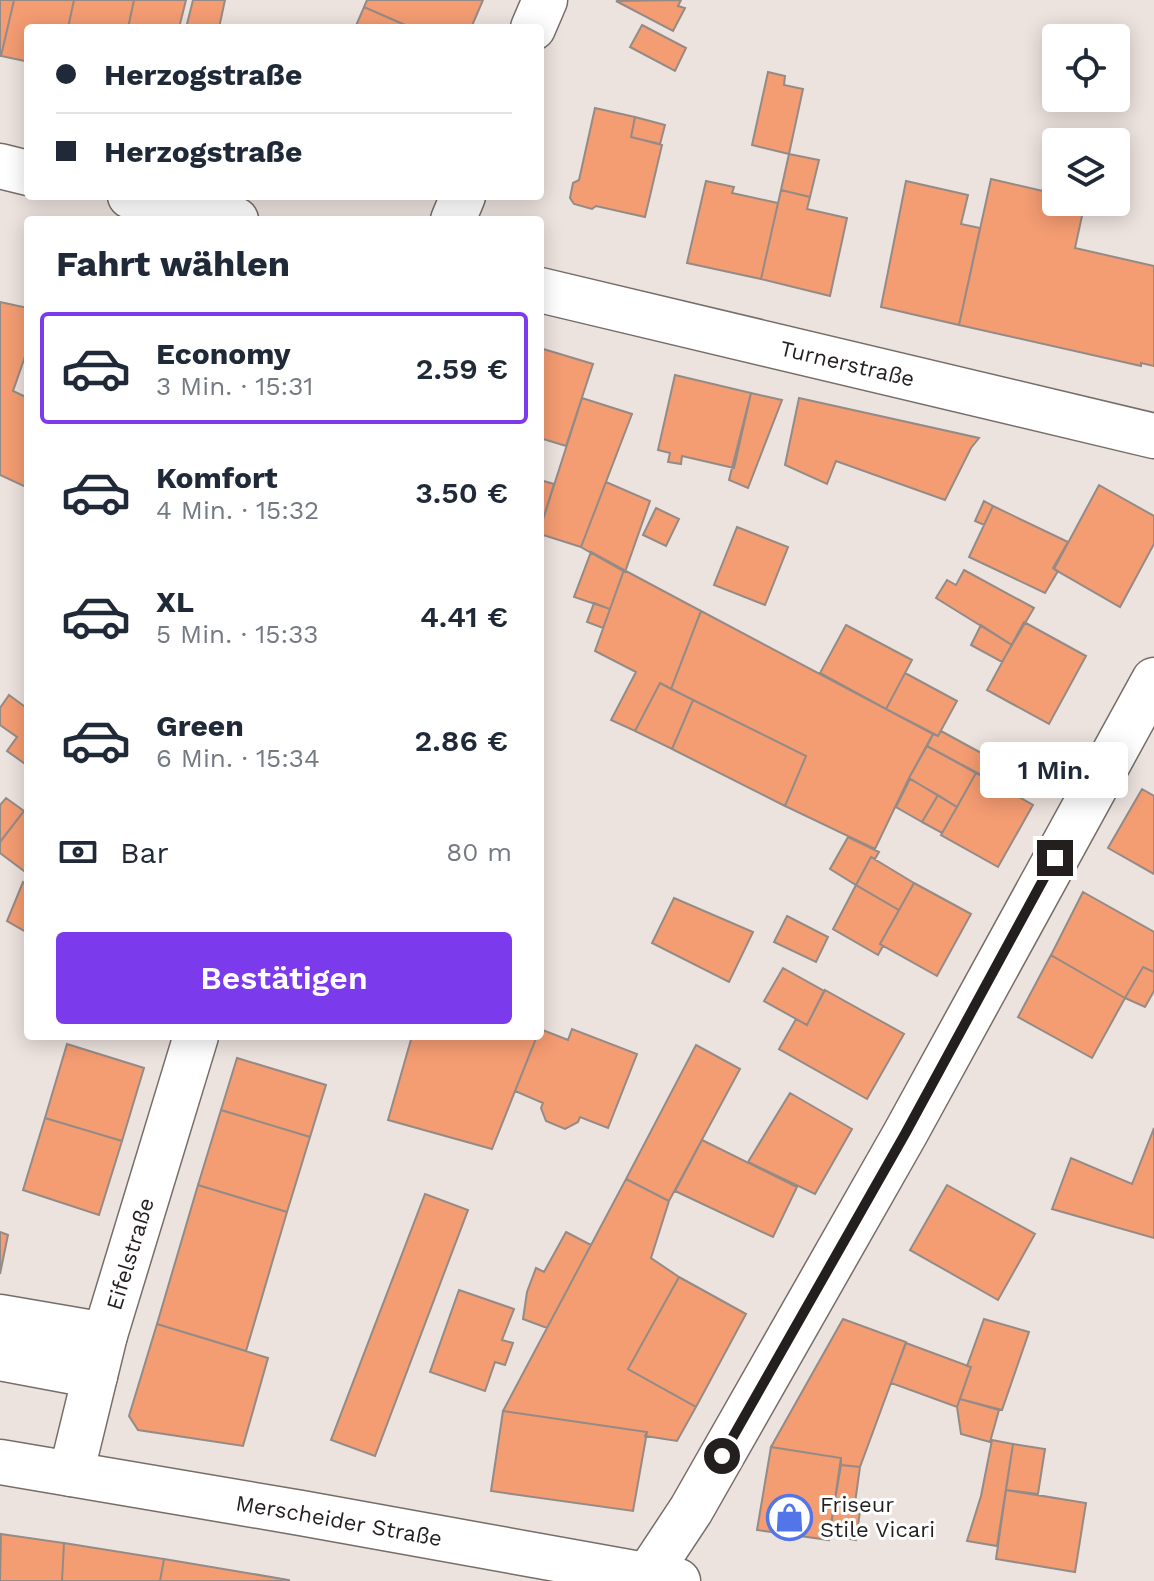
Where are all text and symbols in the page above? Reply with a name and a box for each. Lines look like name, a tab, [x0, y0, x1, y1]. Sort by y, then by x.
map controls	[1042, 24, 1130, 216]
button: locate	[1042, 24, 1130, 112]
text: Herzogstraße	[104, 57, 302, 92]
button: layers	[1042, 128, 1130, 216]
text: Herzogstraße	[104, 134, 302, 169]
text: Fahrt wählen	[56, 243, 290, 285]
icon: car	[60, 332, 132, 404]
text: Economy	[156, 336, 291, 371]
street label: Turnerstraße	[778, 336, 917, 392]
text: 2.59 €	[416, 351, 508, 386]
text: 3 Min. · 15:31	[156, 371, 314, 401]
icon: car	[60, 456, 132, 528]
text: Komfort	[156, 460, 278, 495]
text: 3.50 €	[415, 475, 508, 510]
text: 4 Min. · 15:32	[156, 495, 319, 525]
icon: car	[60, 580, 132, 652]
text: XL	[156, 584, 194, 619]
text: 4.41 €	[420, 599, 508, 634]
text: 5 Min. · 15:33	[156, 619, 319, 649]
icon: car	[60, 704, 132, 776]
text: Green	[156, 708, 244, 743]
text: 2.86 €	[415, 723, 508, 758]
callout: 1 Min.	[981, 742, 1129, 798]
text: 6 Min. · 15:34	[156, 743, 320, 773]
text: 1 Min.	[1018, 755, 1090, 785]
icon: cash	[56, 830, 100, 874]
text: Bar	[120, 835, 169, 870]
text: 80 m	[446, 837, 512, 867]
route end	[1037, 840, 1073, 876]
button: Bestätigen	[56, 932, 512, 1024]
street label: Eifelstraße	[101, 1195, 159, 1313]
route start	[704, 1438, 740, 1474]
street label: Merscheider Straße	[234, 1490, 444, 1551]
place label: Friseur Stile Vicari	[820, 1492, 935, 1542]
shop icon: Friseur Stile Vicari	[765, 1493, 813, 1541]

